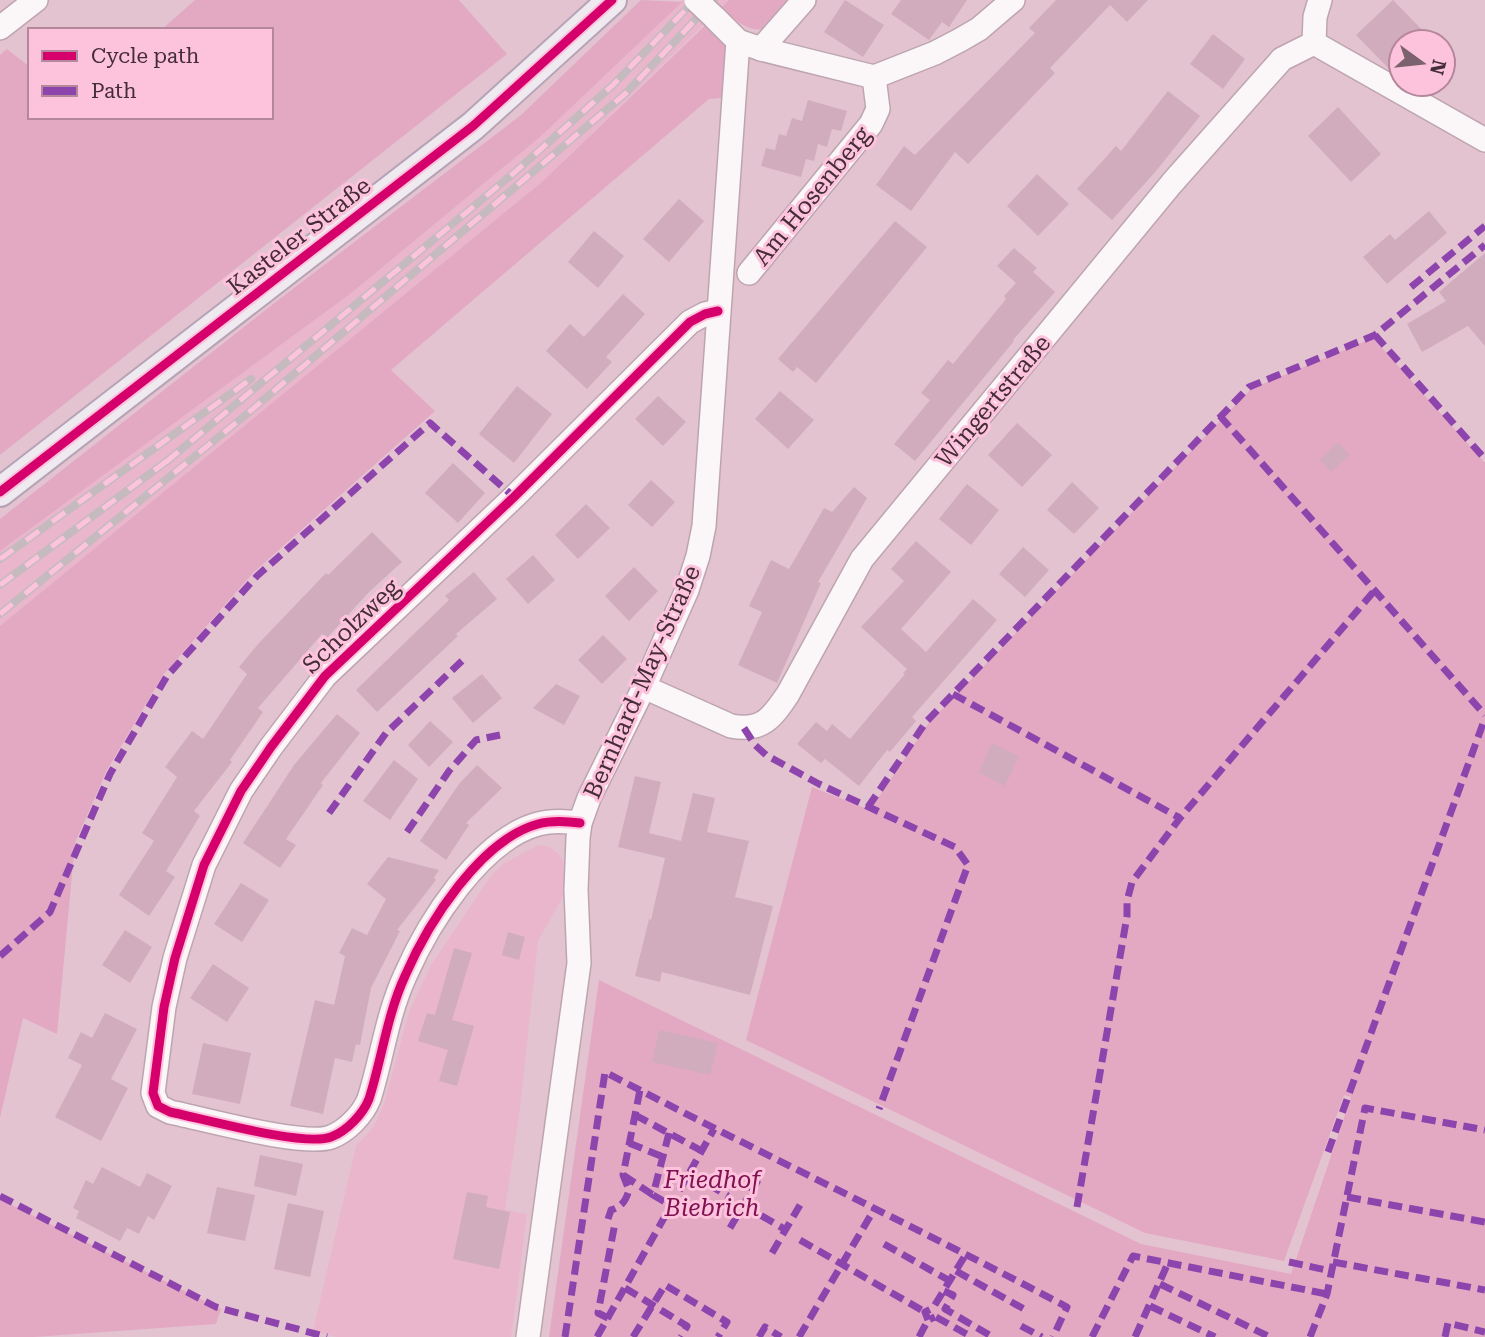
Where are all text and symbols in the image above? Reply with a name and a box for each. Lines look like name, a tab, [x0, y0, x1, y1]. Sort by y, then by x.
legend	[28, 28, 273, 119]
north arrow	[1387, 28, 1457, 98]
text: Cycle path	[91, 44, 200, 68]
text: N	[1425, 57, 1451, 78]
text: Path	[91, 79, 137, 103]
street label: Am Hosenberg	[747, 121, 877, 271]
street label: Kasteler Straße	[222, 171, 376, 301]
street label: Wingertstraße	[930, 329, 1056, 473]
street label: Bernhard-May-Straße	[578, 561, 706, 803]
street label: Scholzweg	[297, 573, 406, 679]
park label: Friedhof Biebrich	[663, 1166, 763, 1222]

